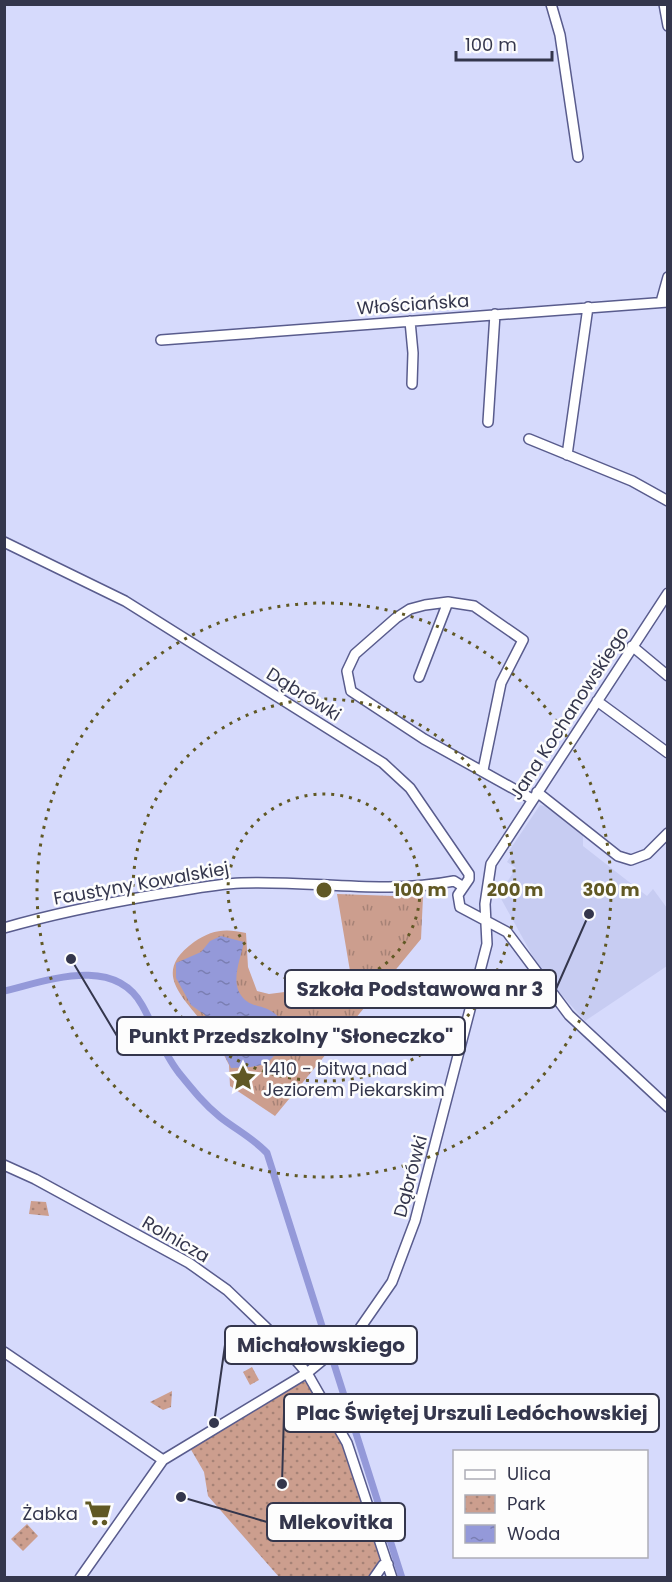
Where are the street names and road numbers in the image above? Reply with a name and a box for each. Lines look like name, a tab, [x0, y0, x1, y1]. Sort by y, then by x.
street label: Włościańska	[356, 288, 470, 320]
street label: Jana Kochanowskiego	[503, 621, 635, 805]
street label: Dąbrówki	[262, 661, 346, 727]
street label: Faustyny Kowalskiej	[51, 855, 231, 911]
street label: Dąbrówki	[387, 1132, 433, 1220]
street label: Rolnicza	[138, 1210, 214, 1268]

